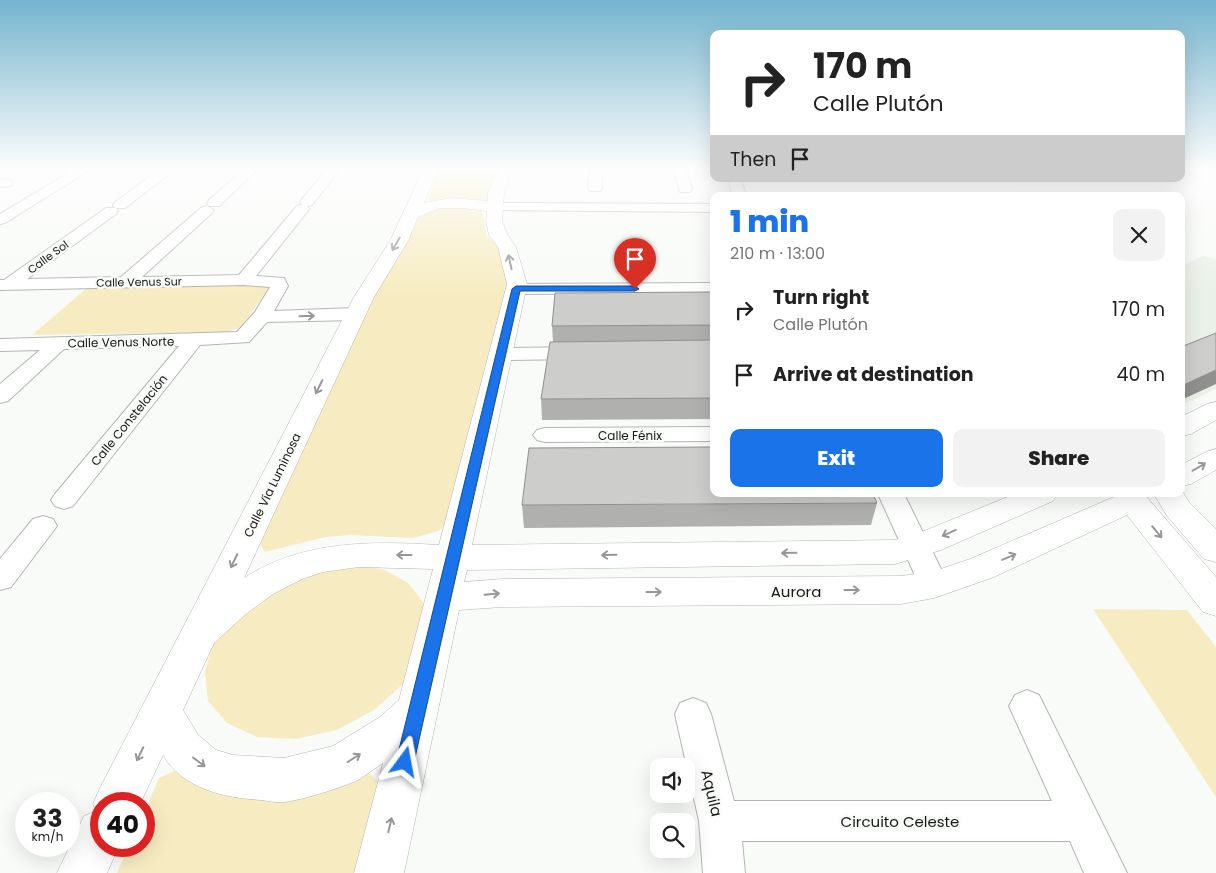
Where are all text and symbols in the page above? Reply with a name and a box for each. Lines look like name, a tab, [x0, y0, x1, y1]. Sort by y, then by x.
text: 170 m	[813, 41, 912, 90]
icon: right	[730, 50, 795, 115]
text: Calle Plutón	[813, 88, 944, 119]
icon: arrive	[786, 145, 814, 173]
text: Then	[730, 146, 776, 173]
text: 1 min	[730, 200, 809, 243]
button: close	[1113, 209, 1165, 261]
street label: Calle Sol	[24, 237, 72, 277]
one-way arrow	[391, 237, 401, 251]
pin	[614, 238, 656, 289]
text: 210 m · 13:00	[730, 242, 825, 265]
icon: arrive	[621, 245, 649, 273]
one-way arrow	[505, 254, 514, 270]
street label: Calle Venus Sur	[96, 273, 182, 291]
text: Turn right	[773, 284, 869, 311]
icon: right	[730, 296, 758, 324]
text: 170 m	[1112, 296, 1165, 323]
one-way arrow	[299, 311, 315, 320]
text: Calle Plutón	[773, 313, 868, 336]
street label: Calle Venus Norte	[68, 333, 174, 351]
icon: arrive	[730, 361, 758, 389]
text: Arrive at destination	[773, 361, 974, 388]
text: 40 m	[1116, 361, 1165, 388]
street label: Calle Constelación	[87, 371, 171, 469]
one-way arrow	[314, 380, 324, 395]
street label: Calle Fénix	[598, 427, 662, 444]
button: Exit	[730, 429, 943, 487]
button: Share	[953, 429, 1165, 487]
street label: Calle Vía Luminosa	[239, 430, 305, 540]
one-way arrow	[1191, 462, 1205, 472]
one-way arrow	[1152, 525, 1163, 538]
one-way arrow	[942, 529, 957, 539]
one-way arrow	[782, 549, 798, 558]
one-way arrow	[396, 550, 412, 560]
one-way arrow	[602, 550, 618, 560]
one-way arrow	[1001, 552, 1016, 561]
one-way arrow	[229, 553, 238, 568]
street label: Aurora	[771, 581, 821, 602]
one-way arrow	[844, 585, 860, 595]
one-way arrow	[646, 587, 662, 597]
one-way arrow	[484, 589, 500, 599]
position arrow	[378, 735, 430, 787]
one-way arrow	[135, 747, 145, 762]
one-way arrow	[346, 753, 360, 763]
one-way arrow	[192, 757, 205, 768]
map controls	[650, 758, 695, 858]
button: sound	[650, 758, 695, 803]
street label: Aquila	[696, 768, 728, 818]
speed limit sign: 40	[90, 792, 155, 857]
text: 33	[32, 801, 63, 836]
street label: Circuito Celeste	[841, 811, 959, 832]
button: search	[650, 813, 695, 858]
one-way arrow	[386, 818, 395, 834]
text: km/h	[32, 828, 63, 845]

